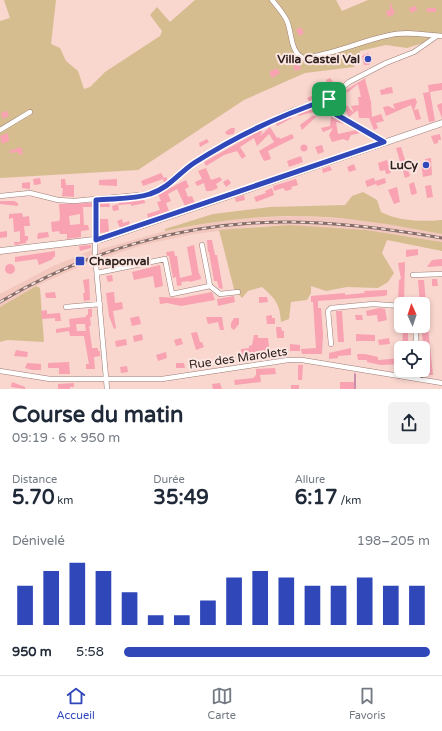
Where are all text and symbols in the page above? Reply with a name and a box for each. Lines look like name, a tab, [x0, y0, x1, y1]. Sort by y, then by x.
place label: Villa Castel Val	[277, 52, 360, 66]
marker: Villa Castel Val	[363, 54, 373, 64]
pin	[312, 82, 346, 116]
icon: arrive	[318, 88, 340, 110]
place label: LuCy	[390, 158, 419, 173]
marker: LuCy	[421, 160, 431, 170]
place label: Chaponval	[89, 254, 149, 269]
marker: Chaponval	[74, 255, 86, 267]
north arrow	[394, 297, 430, 333]
map controls	[394, 297, 430, 377]
button: locate	[394, 341, 430, 377]
street label: Rue des Marolets	[188, 344, 288, 372]
text: Course du matin	[12, 402, 183, 428]
button: share	[388, 402, 430, 444]
text: 09:19 · 6 × 950 m	[12, 430, 120, 446]
text: Distance	[12, 473, 57, 486]
text: Durée	[153, 473, 185, 486]
text: Allure	[295, 473, 325, 486]
text: 5.70	[12, 486, 54, 510]
text: 35:49	[153, 486, 209, 510]
text: 6:17	[295, 486, 338, 510]
text: km	[54, 494, 73, 507]
text: /km	[338, 494, 361, 507]
text: Dénivelé	[12, 533, 65, 549]
text: 198–205 m	[357, 533, 430, 549]
text: 950 m	[12, 644, 52, 660]
text: 5:58	[76, 644, 104, 660]
tab: Accueil	[56, 685, 95, 722]
tab: Carte	[208, 685, 236, 722]
tab: Favoris	[349, 685, 386, 722]

